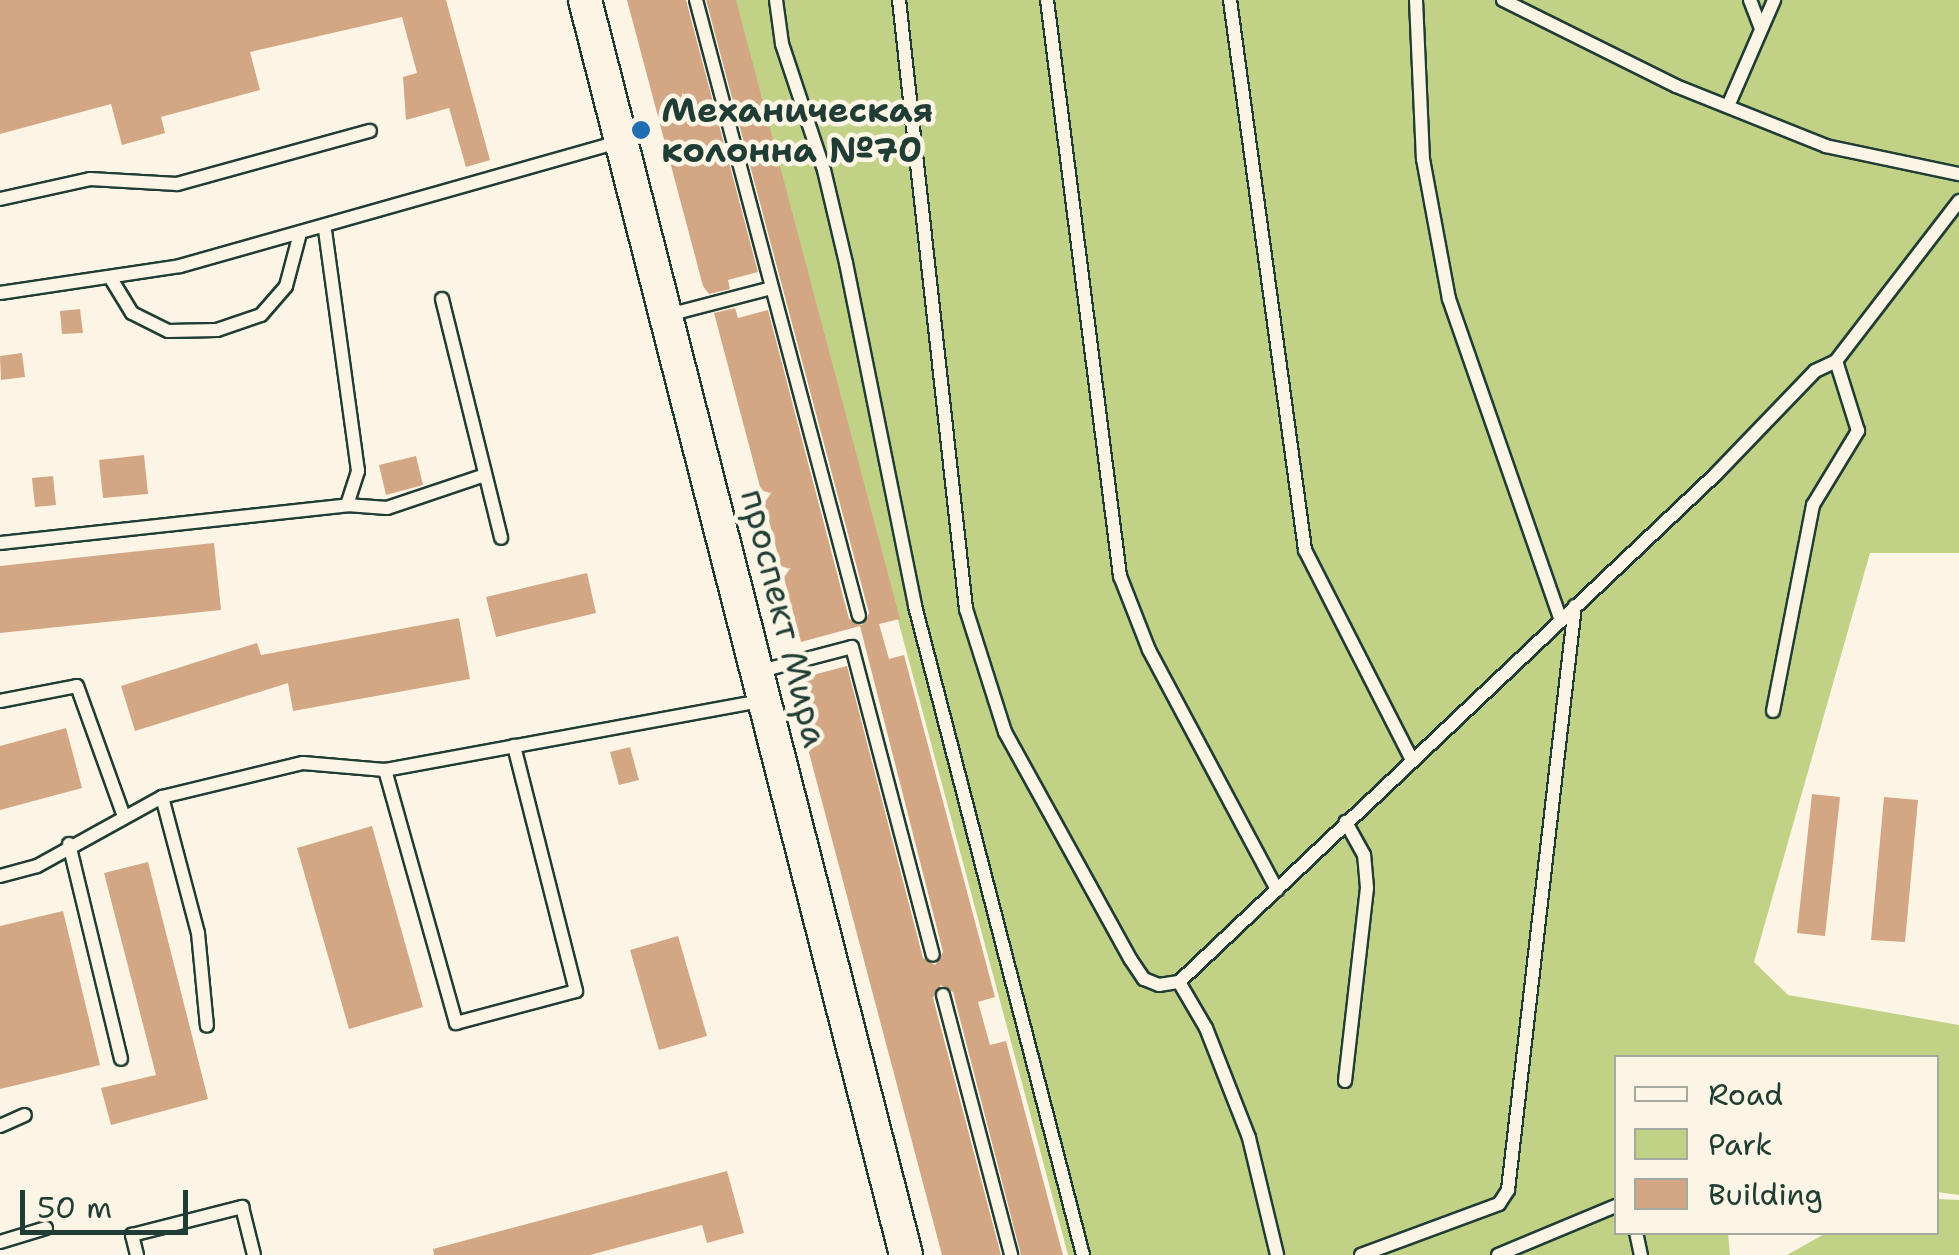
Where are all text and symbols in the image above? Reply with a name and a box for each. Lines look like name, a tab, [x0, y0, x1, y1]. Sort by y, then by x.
place label: Механическая колонна №70	[661, 89, 933, 171]
marker: Механическая колонна №70	[630, 119, 652, 141]
street label: проспект Мира	[732, 485, 836, 751]
legend	[1614, 1055, 1939, 1235]
text: Road	[1708, 1074, 1783, 1115]
text: Park	[1708, 1124, 1772, 1165]
scale bar	[25, 1170, 192, 1232]
text: Building	[1708, 1174, 1823, 1215]
text: 50 m	[37, 1187, 112, 1228]

